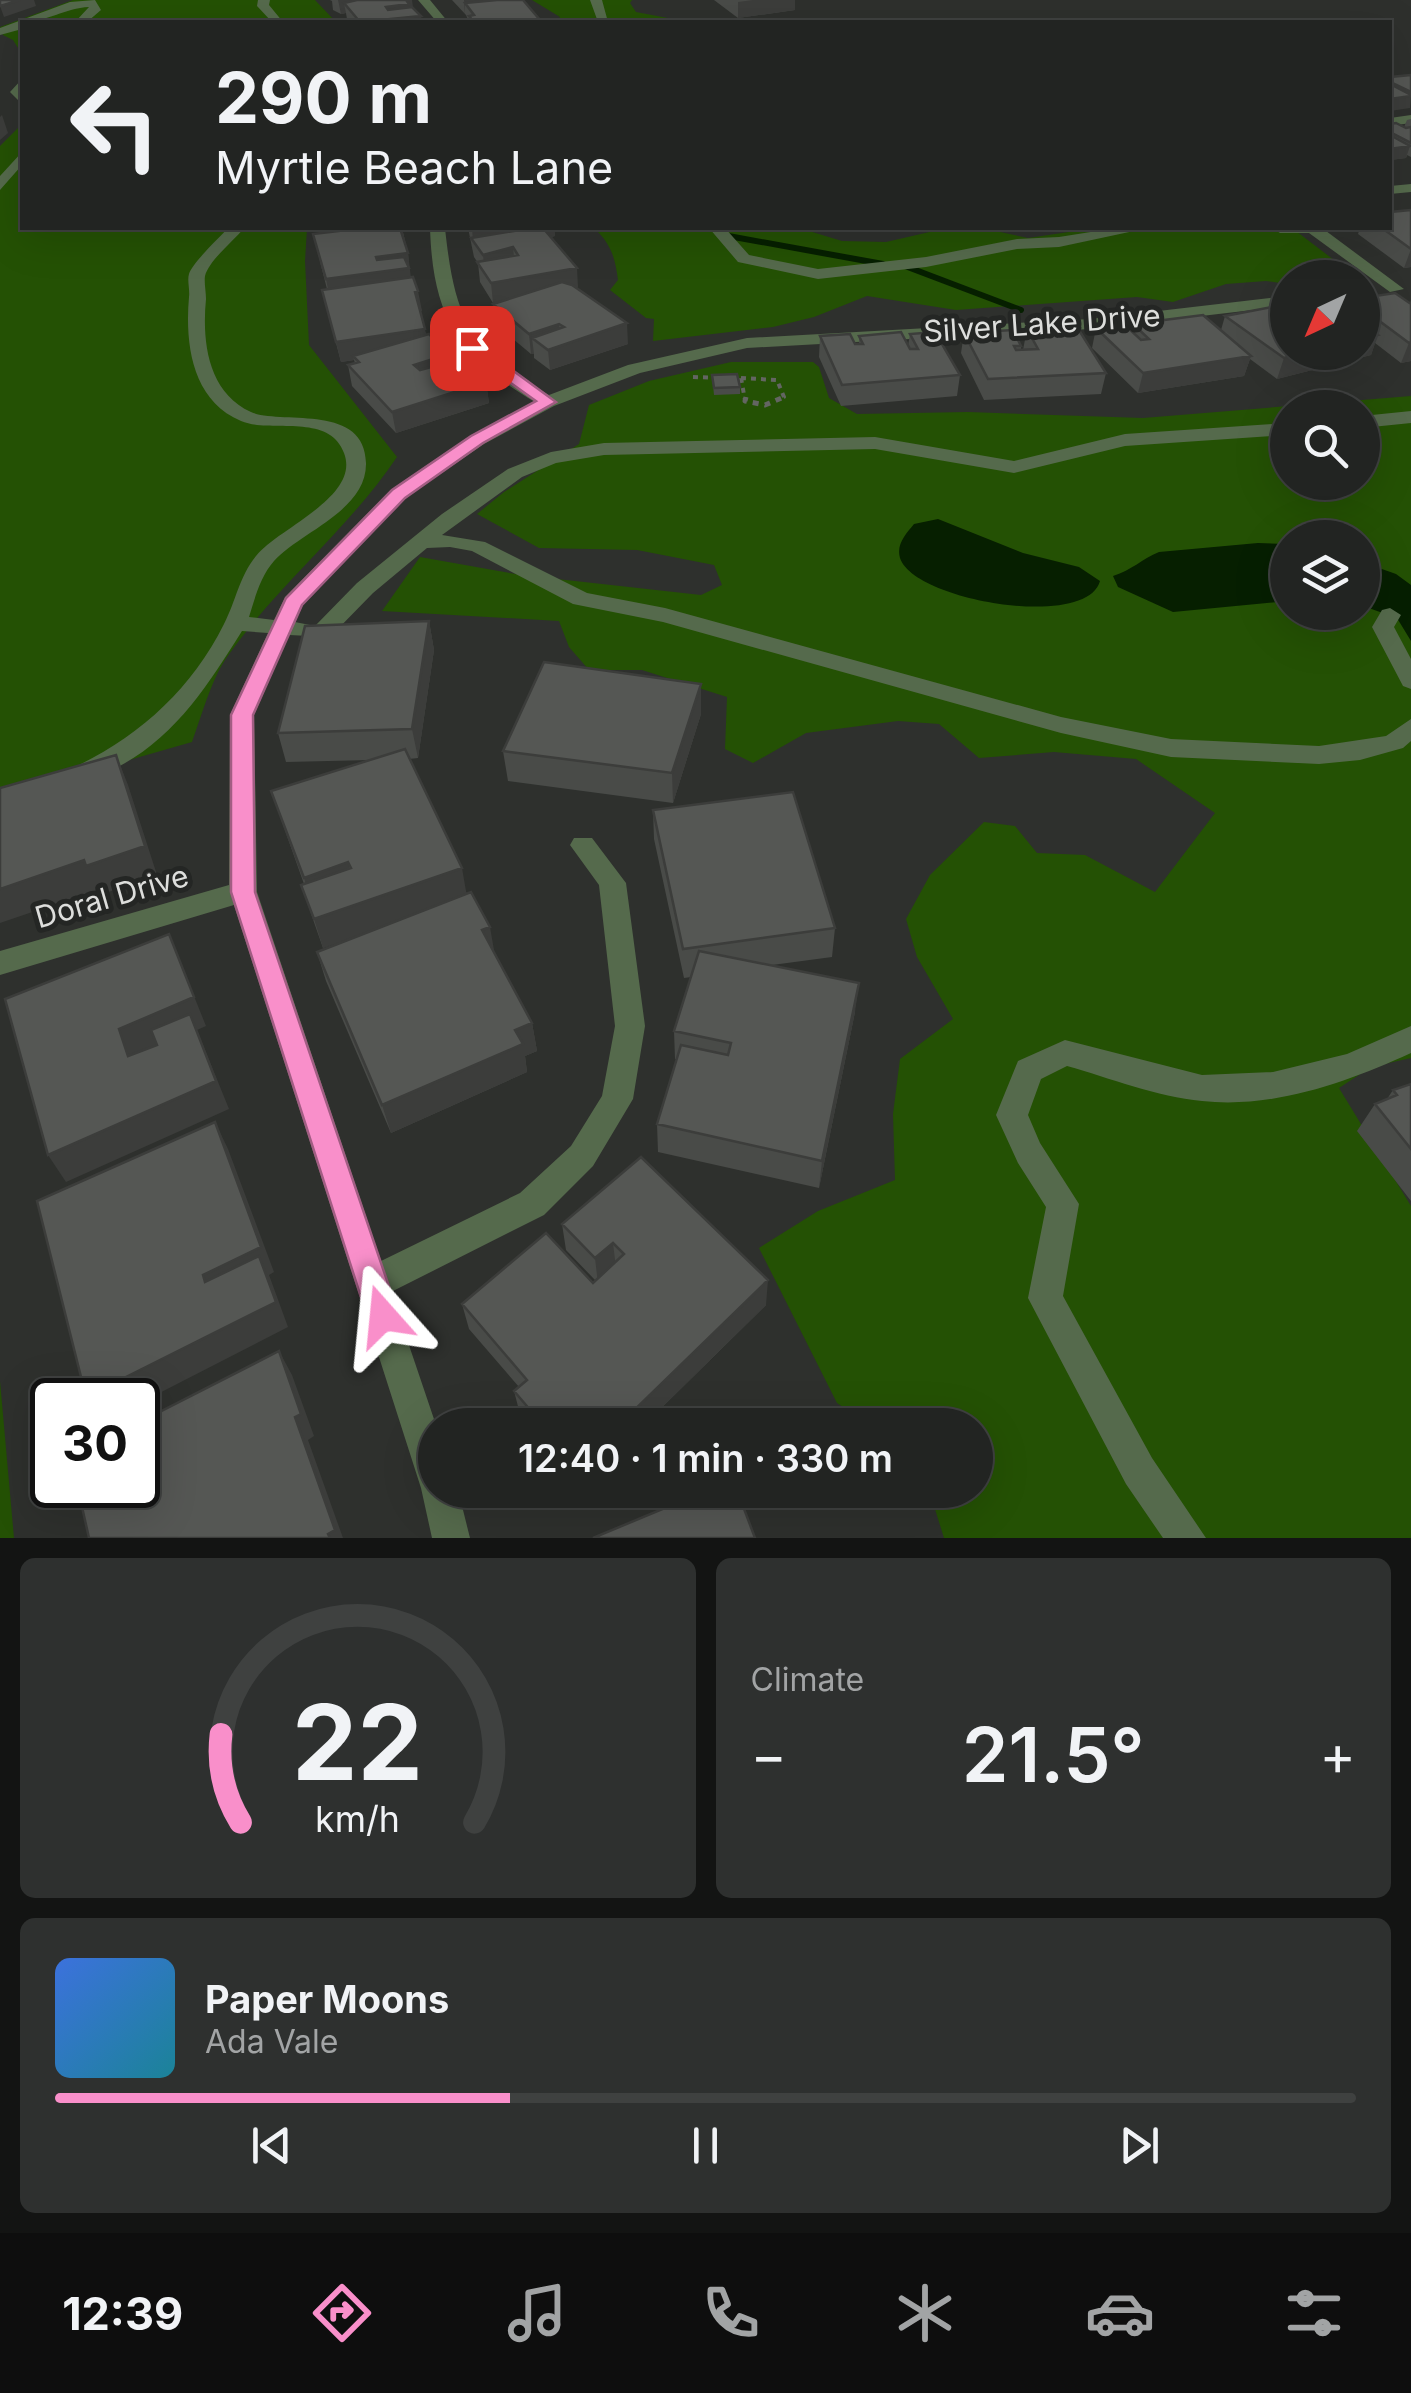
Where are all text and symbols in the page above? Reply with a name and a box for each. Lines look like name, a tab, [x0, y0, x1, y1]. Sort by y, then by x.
text: 290 m	[215, 55, 432, 140]
icon: left	[50, 60, 180, 190]
text: Myrtle Beach Lane	[215, 140, 613, 195]
north arrow	[1270, 260, 1380, 370]
map controls	[1270, 260, 1380, 630]
street label: Silver Lake Drive	[922, 297, 1162, 349]
pin	[430, 306, 515, 391]
icon: arrive	[445, 321, 500, 376]
button: search	[1270, 390, 1380, 500]
button: layers	[1270, 520, 1380, 630]
street label: Doral Drive	[31, 857, 193, 935]
position arrow	[331, 1264, 435, 1368]
speed limit sign: 30	[30, 1378, 160, 1508]
text: 12:40 · 1 min · 330 m	[518, 1435, 893, 1481]
text: Climate	[751, 1660, 864, 1699]
text: 22	[292, 1679, 423, 1805]
text: 21.5°	[962, 1709, 1145, 1800]
text: −	[751, 1722, 787, 1788]
text: +	[1320, 1722, 1356, 1788]
text: km/h	[315, 1797, 400, 1841]
text: Paper Moons	[205, 1976, 449, 2022]
text: Ada Vale	[205, 2022, 338, 2061]
icon: previous	[244, 2118, 299, 2173]
icon: pause	[678, 2118, 733, 2173]
icon: next	[1112, 2118, 1167, 2173]
icon: directions	[307, 2278, 377, 2348]
icon: music	[502, 2278, 572, 2348]
icon: phone	[696, 2278, 766, 2348]
icon: climate	[890, 2278, 960, 2348]
icon: car	[1085, 2278, 1155, 2348]
icon: filters	[1279, 2278, 1349, 2348]
text: 12:39	[62, 2286, 183, 2341]

